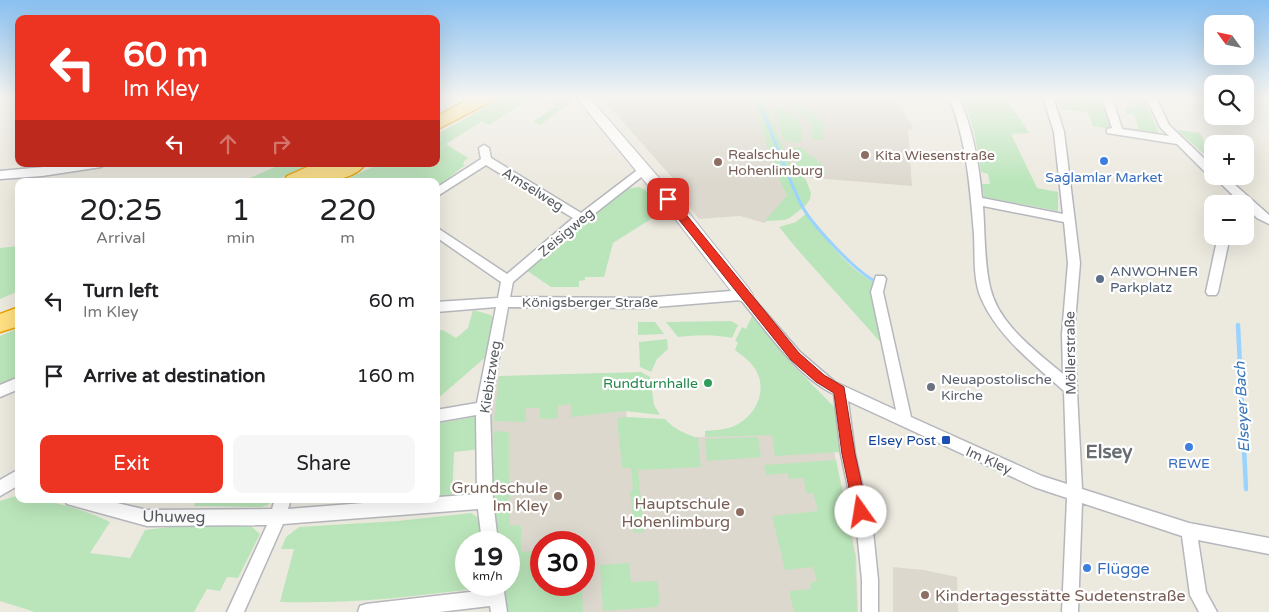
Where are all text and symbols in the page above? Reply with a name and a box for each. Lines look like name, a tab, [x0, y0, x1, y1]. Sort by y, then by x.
north arrow	[1204, 15, 1254, 65]
map controls	[1204, 15, 1254, 245]
text: 60 m	[123, 34, 208, 76]
icon: left	[40, 35, 105, 100]
button: search	[1204, 75, 1254, 125]
text: Im Kley	[123, 76, 199, 102]
icon: left	[161, 130, 189, 158]
icon: ahead	[214, 130, 242, 158]
icon: right	[267, 130, 295, 158]
button: +	[1204, 135, 1254, 185]
place label: Realschule Hohenlimburg	[728, 146, 823, 179]
place label: Kita Wiesenstraße	[875, 147, 995, 164]
marker: Kita Wiesenstraße	[859, 149, 871, 161]
marker: Sağlamlar Market	[1098, 155, 1110, 167]
marker: Realschule Hohenlimburg	[712, 156, 724, 168]
street label: Amselweg	[499, 164, 567, 215]
place label: Sağlamlar Market	[1045, 169, 1163, 186]
pin	[647, 178, 689, 220]
icon: arrive	[654, 185, 682, 213]
text: 20:25	[79, 192, 162, 229]
text: 1	[231, 192, 250, 229]
text: 220	[319, 192, 376, 229]
button: −	[1204, 195, 1254, 245]
street label: Zeisigweg	[535, 204, 598, 260]
text: Arrival	[96, 228, 146, 248]
text: min	[227, 228, 255, 248]
text: m	[340, 228, 355, 248]
place label: ANWOHNER Parkplatz	[1110, 263, 1198, 296]
marker: ANWOHNER Parkplatz	[1094, 273, 1106, 285]
text: Turn left	[83, 280, 159, 302]
icon: left	[40, 287, 68, 315]
text: 60 m	[369, 290, 415, 312]
street label: Königsberger Straße	[522, 294, 658, 311]
text: Im Kley	[83, 302, 139, 322]
street label: Möllerstraße	[1061, 311, 1080, 395]
street label: Kiebitzweg	[476, 340, 505, 415]
water label: Elseyer Bach	[1231, 360, 1253, 453]
icon: arrive	[40, 362, 68, 390]
text: Arrive at destination	[83, 365, 266, 387]
text: 160 m	[357, 365, 415, 387]
place label: Neuapostolische Kirche	[941, 371, 1052, 404]
place label: Rundturnhalle	[603, 375, 698, 392]
marker: Rundturnhalle	[702, 377, 714, 389]
marker: Neuapostolische Kirche	[925, 381, 937, 393]
place label: Elsey Post	[868, 432, 937, 449]
marker: Elsey Post	[940, 434, 952, 446]
button: Exit	[40, 435, 223, 493]
button: Share	[233, 435, 415, 493]
district label: Elsey	[1086, 441, 1133, 464]
marker: REWE	[1183, 441, 1195, 453]
street label: Im Kley	[963, 443, 1015, 478]
place label: REWE	[1168, 455, 1210, 472]
place label: Grundschule Im Kley	[452, 478, 548, 516]
position arrow	[834, 485, 886, 537]
marker: Grundschule Im Kley	[552, 490, 564, 502]
place label: Hauptschule Hohenlimburg	[621, 494, 730, 532]
street label: Uhuweg	[142, 506, 206, 528]
marker: Hauptschule Hohenlimburg	[734, 506, 746, 518]
speed limit sign: 30	[530, 531, 595, 596]
text: 19	[472, 542, 503, 572]
place label: Flügge	[1097, 559, 1150, 579]
marker: Flügge	[1081, 562, 1093, 574]
text: km/h	[472, 569, 503, 583]
place label: Kindertagesstätte Sudetenstraße	[935, 586, 1186, 606]
marker: Kindertagesstätte Sudetenstraße	[919, 589, 931, 601]

